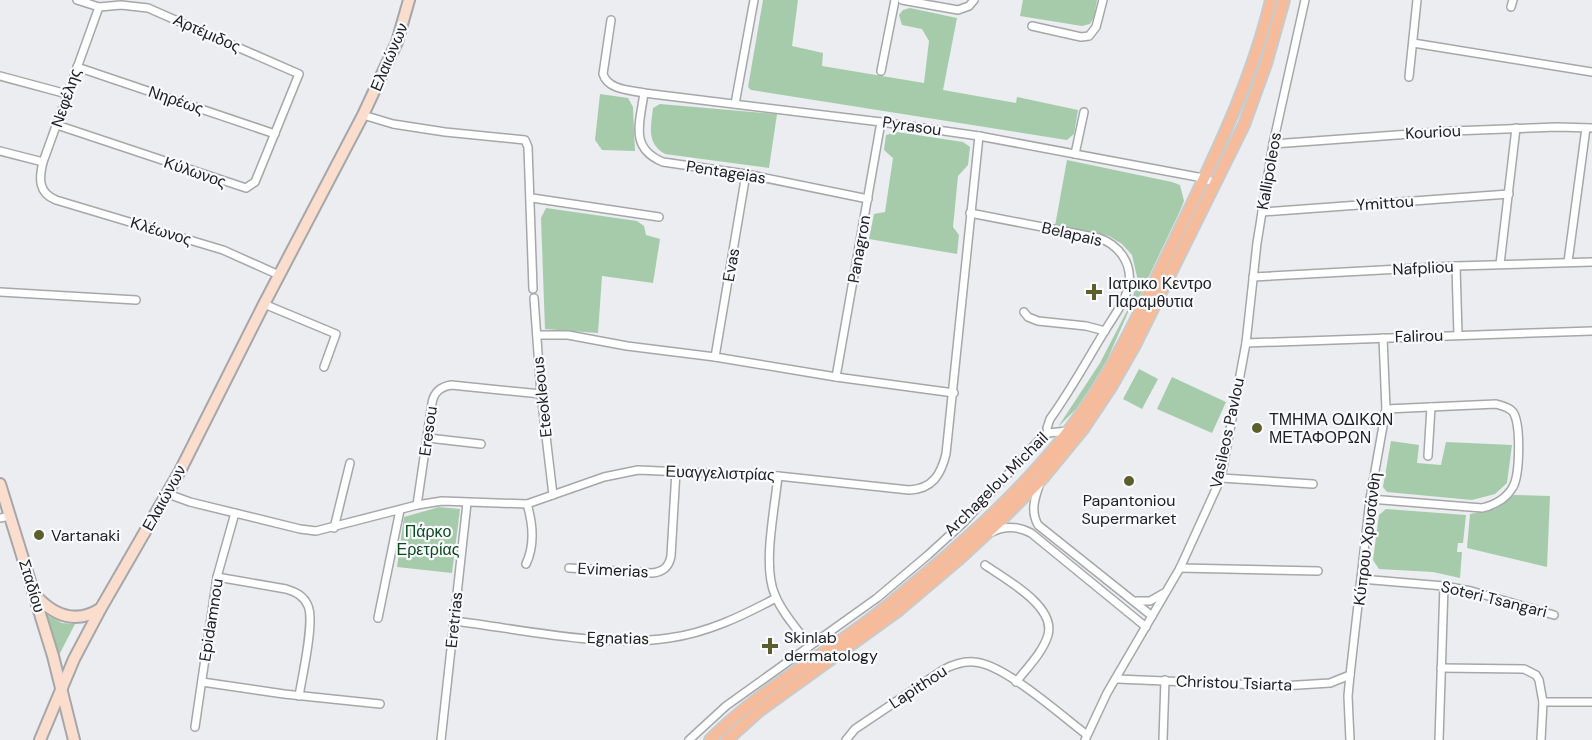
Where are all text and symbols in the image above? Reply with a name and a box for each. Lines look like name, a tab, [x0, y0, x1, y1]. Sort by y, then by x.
street label: Αρτέμιδος	[170, 9, 244, 57]
street label: Ελαιώνων	[365, 20, 413, 94]
street label: Νεφέλης	[46, 66, 86, 130]
street label: Νηρέως	[146, 81, 207, 119]
street label: Pyrasou	[881, 111, 943, 141]
street label: Kouriou	[1405, 120, 1461, 144]
street label: Kallipoleos	[1252, 131, 1286, 211]
street label: Κύλωνος	[161, 152, 229, 192]
street label: Pentageias	[685, 155, 767, 189]
street label: Ymittou	[1355, 191, 1415, 215]
street label: Κλέωνος	[128, 212, 194, 250]
street label: Panagron	[843, 213, 875, 285]
street label: Belapais	[1040, 217, 1104, 251]
street label: Evas	[718, 247, 744, 283]
street label: Nafpliou	[1392, 256, 1454, 280]
place label: Ιατρικο Κεντρο Παραμθυτια	[1108, 273, 1212, 312]
marker: Ιατρικο Κεντρο Παραμθυτια	[1085, 283, 1103, 301]
street label: Falirou	[1394, 325, 1444, 347]
street label: Eteokleous	[527, 356, 557, 438]
street label: Vasileos Pavlou	[1205, 376, 1249, 490]
street label: Eresou	[414, 405, 442, 457]
place label: ΤΜΗΜΑ ΟΔΙΚΩΝ ΜΕΤΑΦΟΡΩΝ	[1269, 409, 1393, 448]
marker: ΤΜΗΜΑ ΟΔΙΚΩΝ ΜΕΤΑΦΟΡΩΝ	[1250, 421, 1264, 435]
street label: Archagelou Michail	[939, 427, 1053, 541]
street label: Ελαιώνων	[137, 461, 191, 535]
street label: Ευαγγελιστρίας	[665, 461, 775, 485]
street label: Κύπρου Χρυσάνθη	[1348, 471, 1386, 607]
marker: Papantoniou Supermarket	[1122, 474, 1136, 488]
place label: Papantoniou Supermarket	[1082, 490, 1176, 529]
park label: Πάρκο Ερετρίας	[397, 521, 460, 560]
place label: Vartanaki	[51, 525, 120, 546]
marker: Vartanaki	[32, 528, 46, 542]
street label: Σταδίου	[14, 557, 50, 615]
street label: Evimerias	[577, 558, 649, 582]
street label: Soteri Tsangari	[1439, 576, 1549, 622]
street label: Epidamnou	[194, 577, 228, 663]
street label: Eretrias	[441, 591, 467, 649]
street label: Egnatias	[587, 627, 649, 649]
place label: Skinlab dermatology	[784, 627, 878, 666]
marker: Skinlab dermatology	[761, 637, 779, 655]
street label: Lapithou	[885, 660, 951, 714]
street label: Christou Tsiarta	[1175, 670, 1293, 696]

